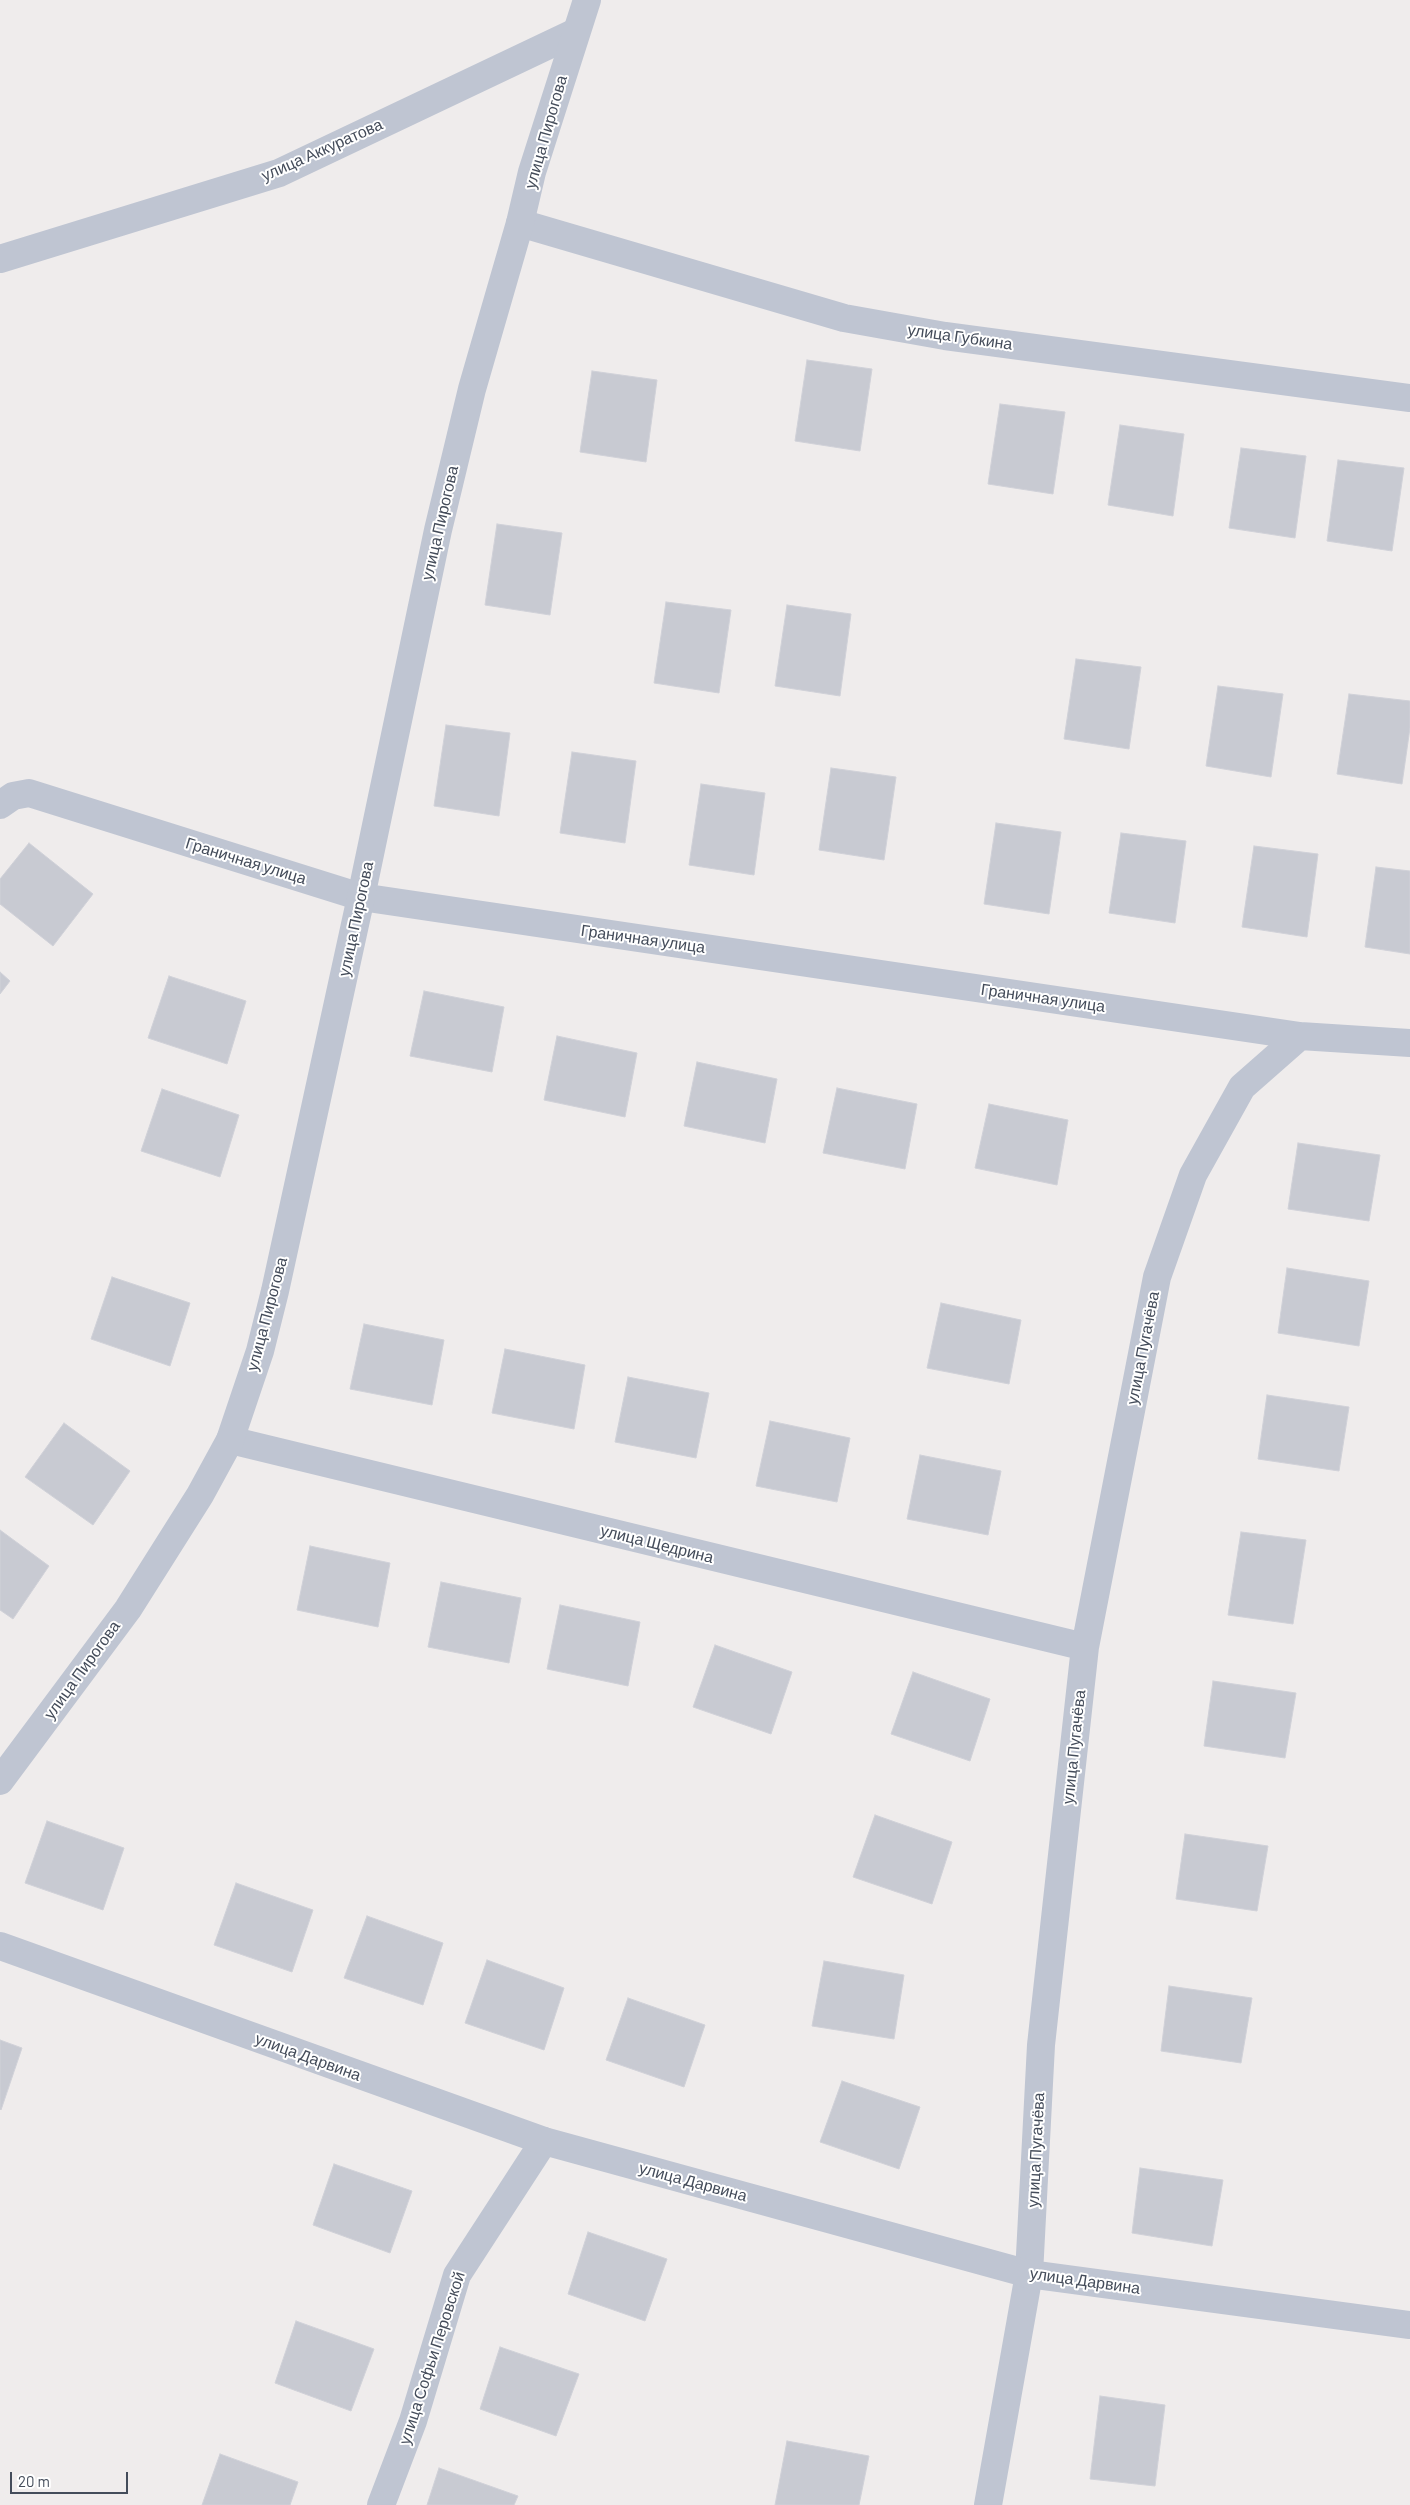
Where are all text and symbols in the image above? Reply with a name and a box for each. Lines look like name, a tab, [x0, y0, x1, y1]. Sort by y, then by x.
street label: улица Пирогова	[521, 73, 571, 191]
street label: улица Аккуратова	[258, 115, 386, 185]
street label: улица Губкина	[906, 320, 1014, 354]
street label: улица Пирогова	[417, 464, 463, 582]
street label: Граничная улица	[183, 834, 309, 888]
street label: улица Пирогова	[334, 860, 378, 978]
street label: Граничная улица	[580, 921, 706, 957]
street label: Граничная улица	[980, 980, 1106, 1016]
street label: улица Пирогова	[243, 1255, 291, 1373]
street label: улица Пугачёва	[1123, 1290, 1163, 1406]
street label: улица Щедрина	[599, 1521, 715, 1567]
street label: улица Пирогова	[40, 1617, 124, 1723]
street label: улица Пугачёва	[1058, 1689, 1090, 1805]
street label: улица Дарвина	[253, 2029, 363, 2085]
street label: улица Пугачёва	[1023, 2092, 1049, 2208]
street label: улица Дарвина	[637, 2158, 749, 2206]
street label: улица Дарвина	[1029, 2264, 1141, 2298]
street label: улица Софьи Перовской	[395, 2269, 469, 2447]
scale bar	[12, 2462, 130, 2494]
text: 20 m	[18, 2472, 50, 2490]

